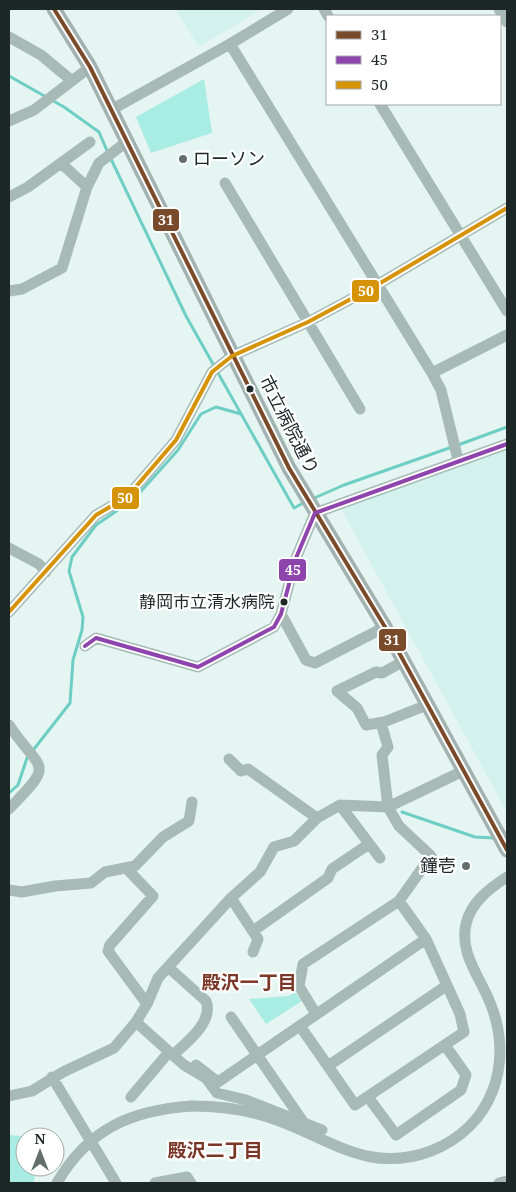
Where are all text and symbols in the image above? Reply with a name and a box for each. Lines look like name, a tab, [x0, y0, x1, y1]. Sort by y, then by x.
legend	[326, 15, 501, 105]
text: 31	[371, 24, 388, 44]
text: 45	[371, 49, 388, 69]
text: 50	[371, 74, 388, 94]
place label: ローソン	[193, 146, 265, 170]
marker: ローソン	[177, 153, 189, 165]
line badge: 31	[152, 208, 180, 232]
text: 31	[158, 210, 174, 229]
line badge: 50	[351, 279, 380, 303]
text: 50	[358, 281, 374, 300]
street label: 市立病院通り	[255, 371, 325, 478]
unlabelled marker	[245, 384, 255, 394]
line badge: 50	[111, 486, 140, 510]
text: 50	[117, 488, 133, 507]
line badge: 45	[278, 558, 307, 582]
text: 45	[285, 560, 301, 579]
place label: 静岡市立清水病院	[139, 590, 275, 613]
marker: 静岡市立清水病院	[279, 597, 289, 607]
line badge: 31	[378, 628, 407, 652]
text: 31	[384, 630, 400, 649]
place label: 鐘壱	[420, 853, 456, 877]
marker: 鐘壱	[460, 860, 472, 872]
district label: 殿沢一丁目	[201, 969, 297, 995]
north arrow	[15, 1127, 65, 1177]
text: N	[34, 1129, 46, 1148]
district label: 殿沢二丁目	[167, 1137, 263, 1163]

